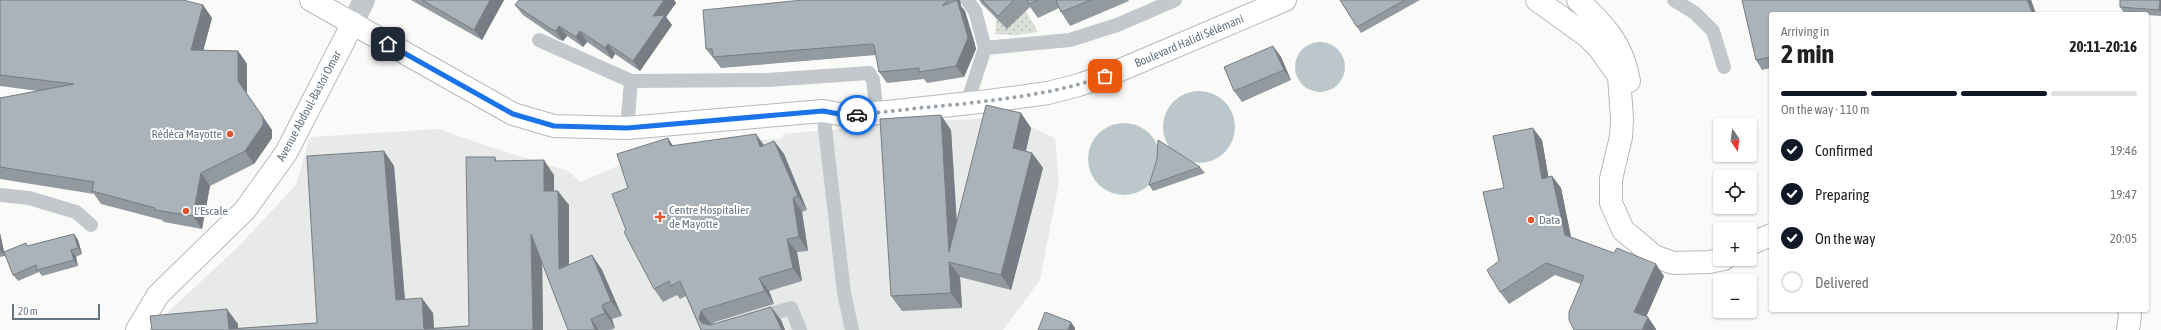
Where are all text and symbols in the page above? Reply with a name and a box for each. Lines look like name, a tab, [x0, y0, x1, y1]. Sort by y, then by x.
street label: Boulevard Halidi Sélémani	[1132, 12, 1246, 70]
text: Arriving in	[1781, 24, 1829, 39]
pin	[371, 27, 405, 61]
icon: home	[377, 33, 399, 55]
text: 20:11–20:16	[2069, 38, 2137, 55]
text: 2 min	[1781, 39, 1834, 69]
street label: Avenue Abdoul-Bastoi Omar	[274, 48, 344, 164]
pin	[1088, 59, 1122, 93]
icon: bag	[1094, 65, 1116, 87]
courier	[837, 95, 877, 135]
text: On the way · 110 m	[1781, 102, 1869, 117]
icon: car	[846, 104, 868, 126]
north arrow	[1713, 118, 1757, 162]
map controls	[1713, 118, 1757, 318]
place label: Rédéca Mayotte	[152, 127, 222, 141]
marker: Rédéca Mayotte	[225, 129, 235, 139]
icon: check	[1781, 139, 1803, 161]
text: Confirmed	[1815, 142, 1873, 159]
text: 19:46	[2110, 143, 2137, 158]
button: locate	[1713, 170, 1757, 214]
icon: check	[1781, 183, 1803, 205]
text: Preparing	[1815, 186, 1869, 203]
text: 19:47	[2110, 187, 2137, 202]
place label: Centre Hospitalier de Mayotte	[669, 203, 749, 231]
place label: L'Escale	[194, 204, 228, 218]
marker: L'Escale	[181, 206, 191, 216]
marker: Centre Hospitalier de Mayotte	[654, 211, 666, 223]
place label: Data	[1539, 213, 1560, 227]
marker: Data	[1526, 215, 1536, 225]
button: +	[1713, 222, 1757, 266]
icon: check	[1781, 227, 1803, 249]
text: On the way	[1815, 230, 1876, 247]
text: 20:05	[2110, 231, 2137, 246]
button: −	[1713, 274, 1757, 318]
text: Delivered	[1815, 274, 1869, 291]
scale bar	[12, 302, 100, 321]
text: 20 m	[18, 305, 38, 317]

